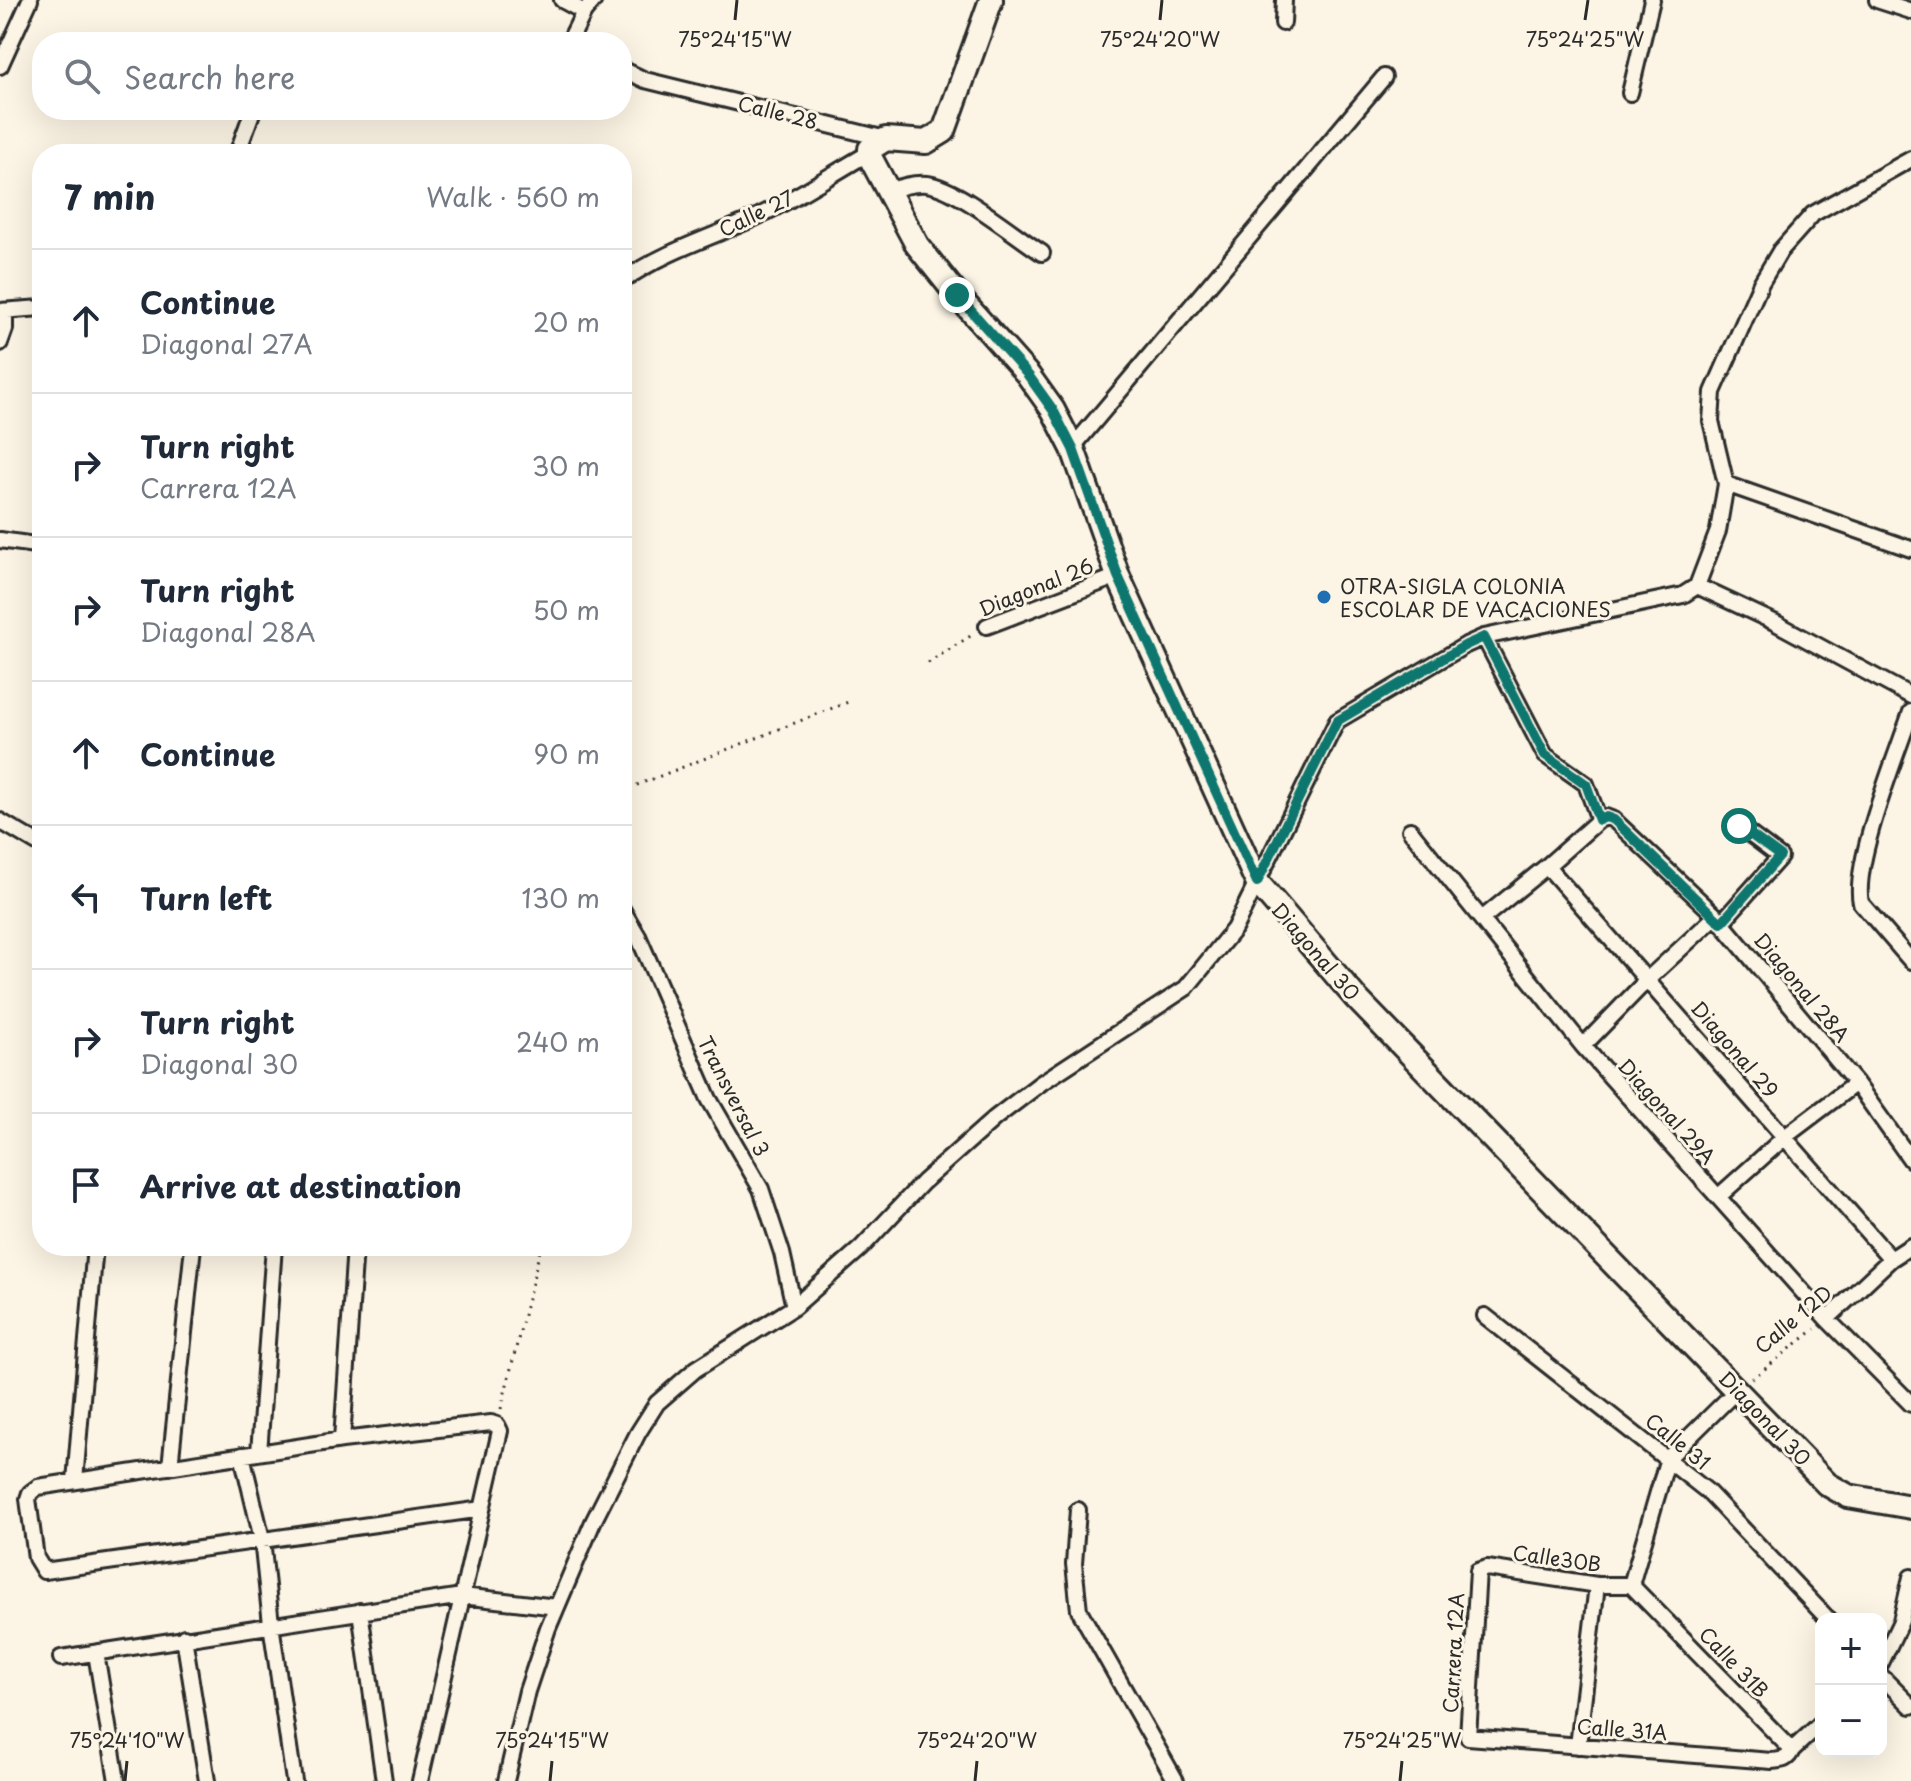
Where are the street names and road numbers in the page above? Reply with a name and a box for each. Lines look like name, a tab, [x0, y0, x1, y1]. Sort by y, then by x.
street label: Calle 28	[735, 88, 821, 136]
street label: Calle 27	[713, 182, 799, 244]
street label: Diagonal 26	[974, 550, 1098, 624]
street label: Diagonal 30	[1265, 895, 1367, 1007]
street label: Diagonal 28A	[1747, 926, 1857, 1048]
street label: Diagonal 29	[1684, 994, 1786, 1104]
street label: Transversal 3	[691, 1031, 777, 1161]
street label: Diagonal 29A	[1611, 1051, 1723, 1171]
street label: Calle 12D	[1748, 1278, 1838, 1360]
street label: Diagonal 30	[1712, 1364, 1818, 1472]
street label: Calle 31	[1639, 1405, 1717, 1477]
street label: Calle30B	[1511, 1537, 1603, 1579]
street label: Carrera 12A	[1435, 1592, 1471, 1714]
street label: Calle 31B	[1692, 1620, 1776, 1704]
street label: Calle 31A	[1576, 1711, 1668, 1747]

